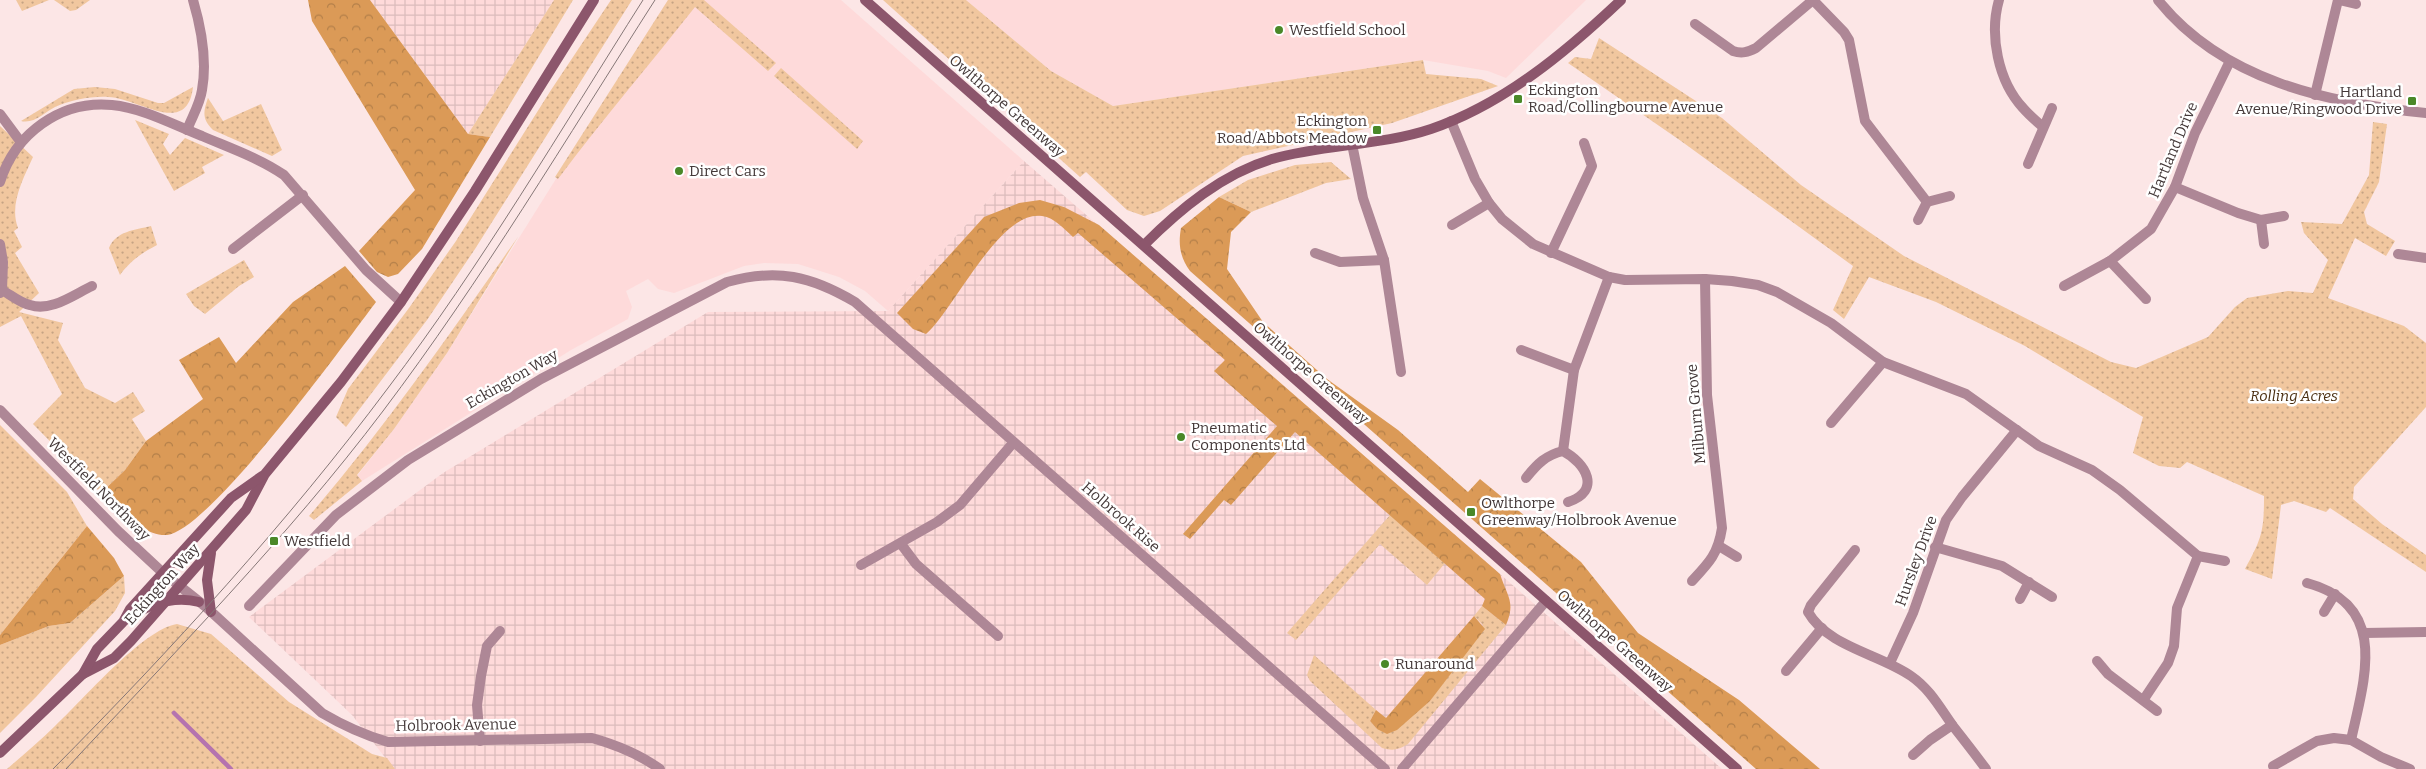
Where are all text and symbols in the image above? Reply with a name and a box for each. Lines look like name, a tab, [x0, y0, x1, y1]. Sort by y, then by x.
place label: Westfield School	[1289, 21, 1405, 39]
marker: Westfield School	[1273, 24, 1285, 36]
street label: Owlthorpe Greenway	[946, 51, 1068, 161]
place label: Eckington Road/Collingbourne Avenue	[1528, 81, 1723, 116]
place label: Hartland Avenue/Ringwood Drive	[2235, 83, 2402, 118]
marker: Eckington Road/Collingbourne Avenue	[1512, 93, 1524, 105]
marker: Hartland Avenue/Ringwood Drive	[2406, 95, 2418, 107]
street label: Hartland Drive	[2145, 99, 2201, 201]
place label: Eckington Road/Abbots Meadow	[1217, 112, 1368, 147]
marker: Eckington Road/Abbots Meadow	[1371, 124, 1383, 136]
place label: Direct Cars	[689, 162, 766, 180]
marker: Direct Cars	[673, 165, 685, 177]
street label: Owlthorpe Greenway	[1250, 318, 1372, 428]
street label: Eckington Way	[463, 345, 561, 413]
street label: Milburn Grove	[1683, 363, 1709, 465]
park label: Rolling Acres	[2250, 387, 2338, 405]
place label: Pneumatic Components Ltd	[1191, 419, 1306, 454]
marker: Pneumatic Components Ltd	[1175, 431, 1187, 443]
street label: Westfield Northway	[44, 434, 154, 544]
street label: Holbrook Rise	[1078, 478, 1164, 556]
place label: Owlthorpe Greenway/Holbrook Avenue	[1481, 494, 1677, 529]
marker: Owlthorpe Greenway/Holbrook Avenue	[1465, 506, 1477, 518]
street label: Hursley Drive	[1891, 513, 1941, 609]
place label: Westfield	[284, 532, 350, 550]
marker: Westfield	[268, 535, 280, 547]
street label: Eckington Way	[121, 540, 203, 628]
street label: Owlthorpe Greenway	[1554, 586, 1676, 696]
place label: Runaround	[1395, 655, 1474, 673]
marker: Runaround	[1379, 658, 1391, 670]
street label: Holbrook Avenue	[395, 715, 517, 735]

